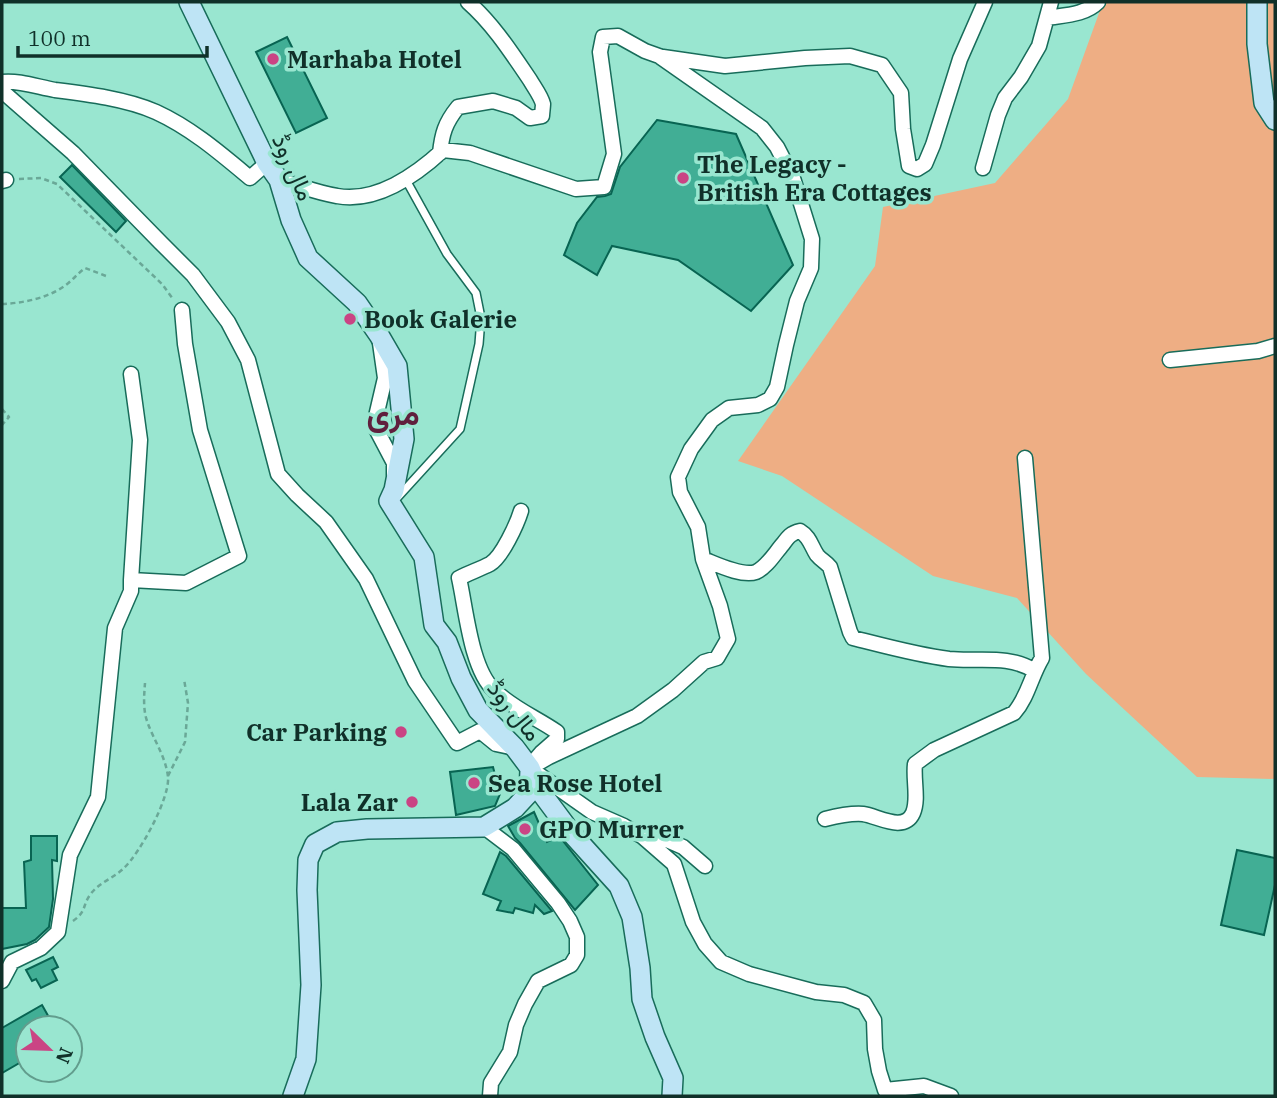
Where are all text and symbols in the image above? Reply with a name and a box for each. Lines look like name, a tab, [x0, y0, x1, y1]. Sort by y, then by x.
scale bar	[18, 14, 206, 58]
text: 100 m	[28, 24, 91, 52]
place label: Marhaba Hotel	[287, 43, 462, 75]
marker: Marhaba Hotel	[265, 51, 281, 67]
street label: مال روڈ	[265, 129, 323, 205]
place label: The Legacy - British Era Cottages	[697, 148, 932, 208]
marker: The Legacy - British Era Cottages	[675, 170, 691, 186]
place label: Book Galerie	[364, 303, 517, 335]
marker: Book Galerie	[342, 311, 358, 327]
district label: مری	[366, 392, 420, 434]
street label: مال روڈ	[481, 673, 549, 747]
place label: Car Parking	[246, 716, 387, 748]
marker: Car Parking	[393, 724, 409, 740]
place label: Sea Rose Hotel	[488, 767, 663, 799]
marker: Sea Rose Hotel	[466, 775, 482, 791]
place label: Lala Zar	[301, 786, 398, 818]
marker: Lala Zar	[404, 794, 420, 810]
place label: GPO Murrer	[539, 813, 684, 845]
marker: GPO Murrer	[517, 821, 533, 837]
north arrow	[14, 1014, 84, 1084]
text: N	[51, 1044, 79, 1067]

